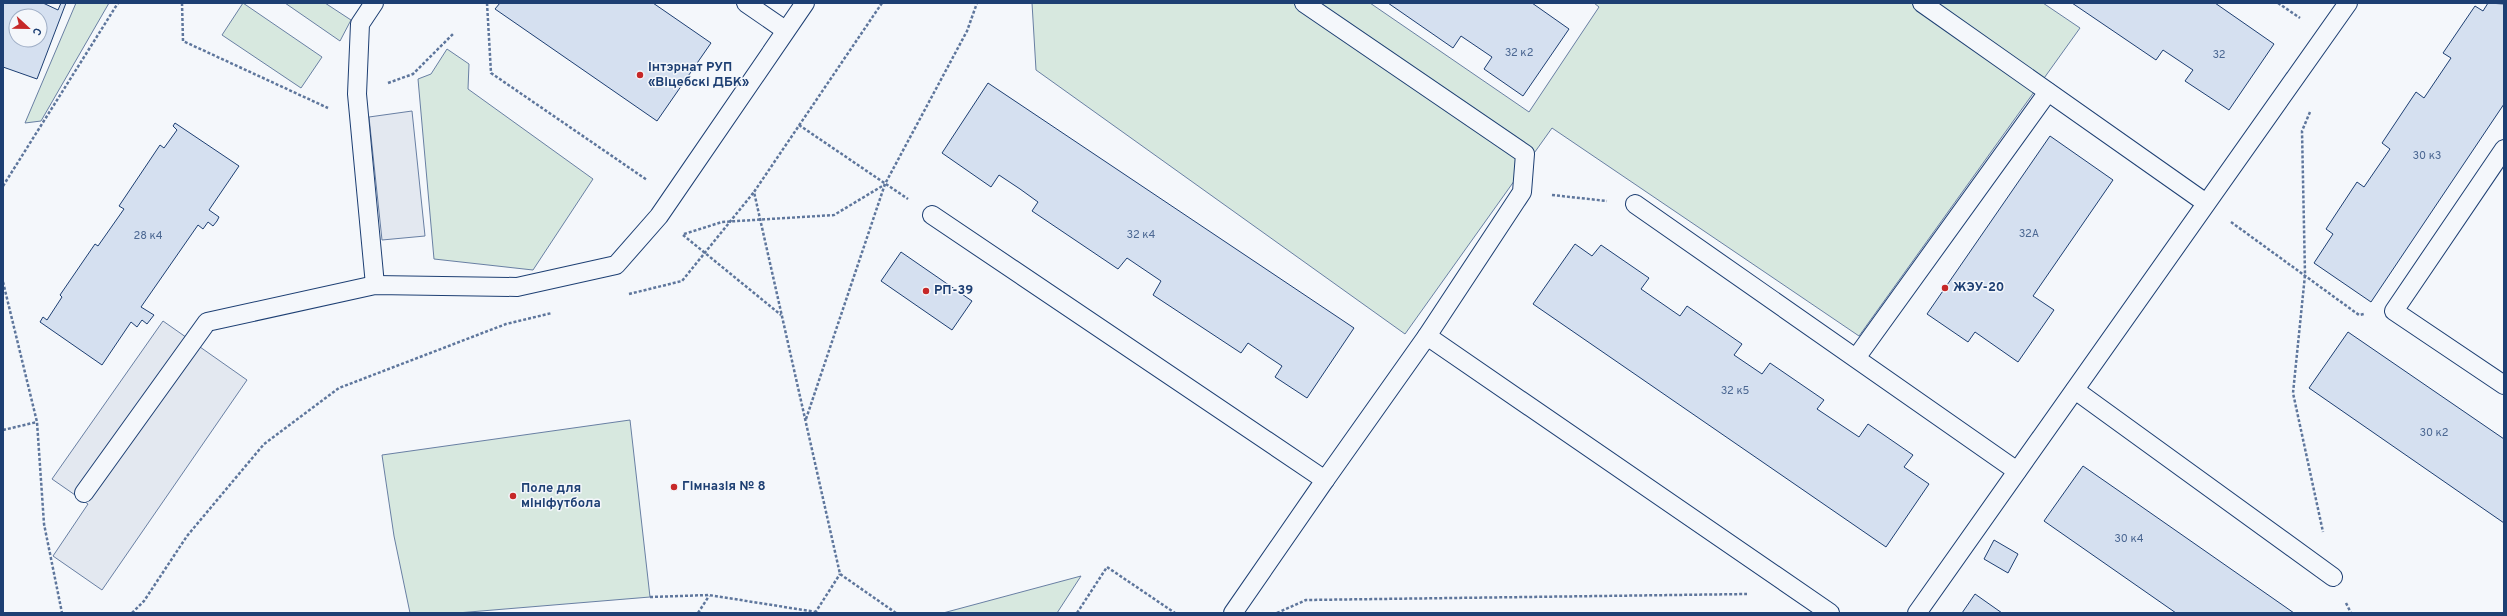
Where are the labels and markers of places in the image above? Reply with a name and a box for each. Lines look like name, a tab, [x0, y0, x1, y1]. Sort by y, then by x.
place label: Інтэрнат РУП «Віцебскі ДБК»	[648, 60, 749, 91]
marker: Інтэрнат РУП «Віцебскі ДБК»	[635, 70, 645, 80]
place label: ЖЭУ-20	[1953, 280, 2004, 296]
place label: РП-39	[934, 283, 973, 299]
marker: ЖЭУ-20	[1940, 283, 1950, 293]
marker: РП-39	[921, 286, 931, 296]
place label: Гімназія № 8	[682, 479, 766, 495]
place label: Поле для мініфутбола	[521, 481, 601, 512]
marker: Гімназія № 8	[669, 482, 679, 492]
marker: Поле для мініфутбола	[508, 491, 518, 501]

